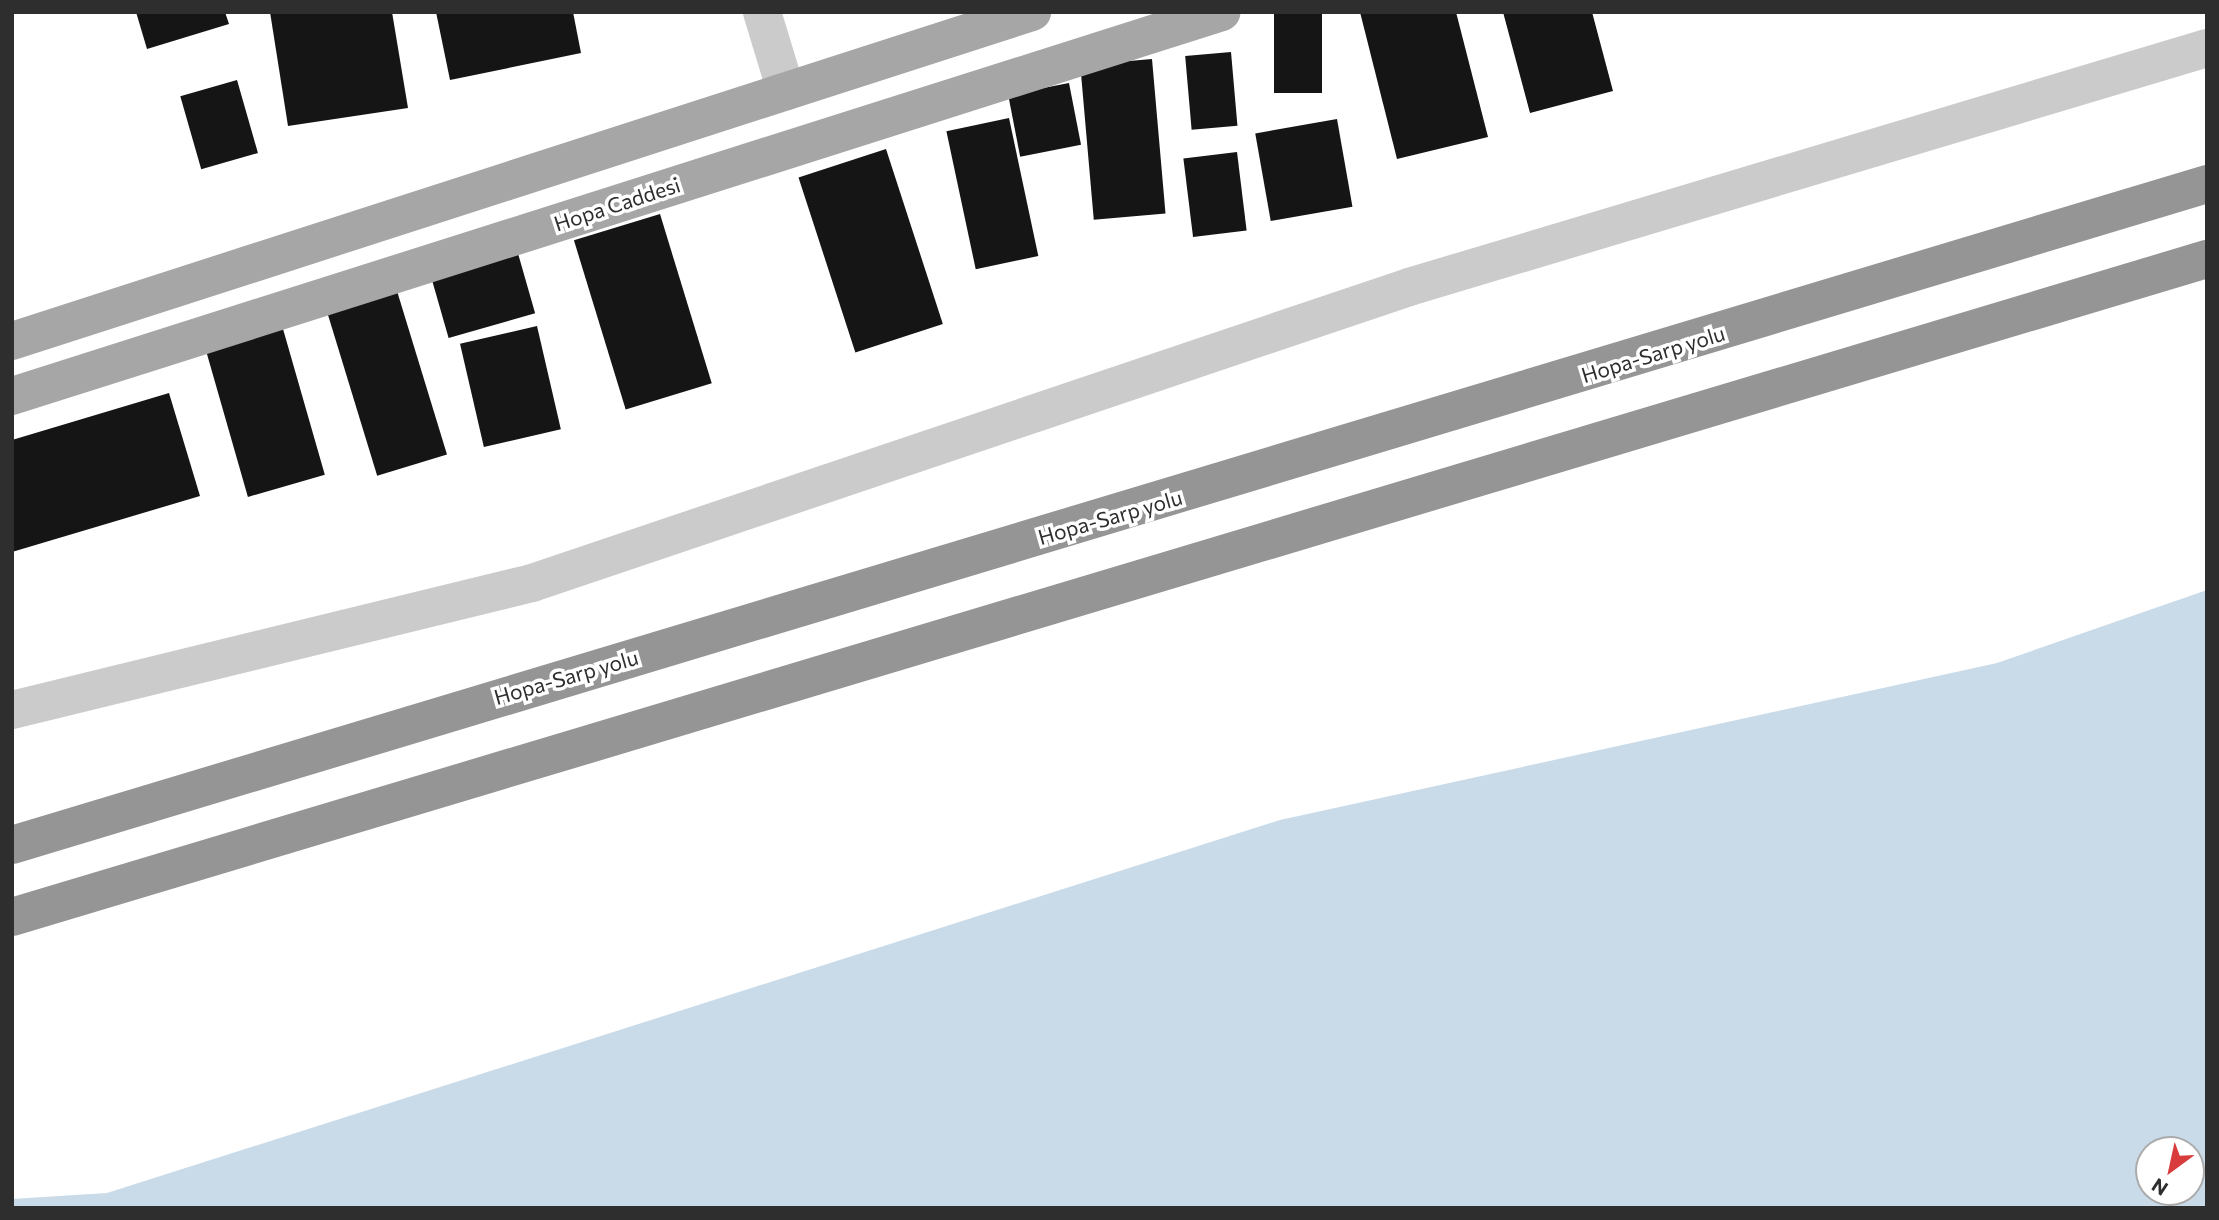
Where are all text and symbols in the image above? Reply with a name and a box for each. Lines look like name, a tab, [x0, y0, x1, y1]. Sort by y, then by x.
street label: Hopa Caddesi	[551, 172, 683, 236]
street label: Hopa-Sarp yolu	[1578, 320, 1728, 388]
street label: Hopa-Sarp yolu	[1035, 484, 1185, 550]
street label: Hopa-Sarp yolu	[491, 644, 641, 710]
north arrow	[2135, 1136, 2205, 1206]
text: N	[2147, 1174, 2172, 1201]

